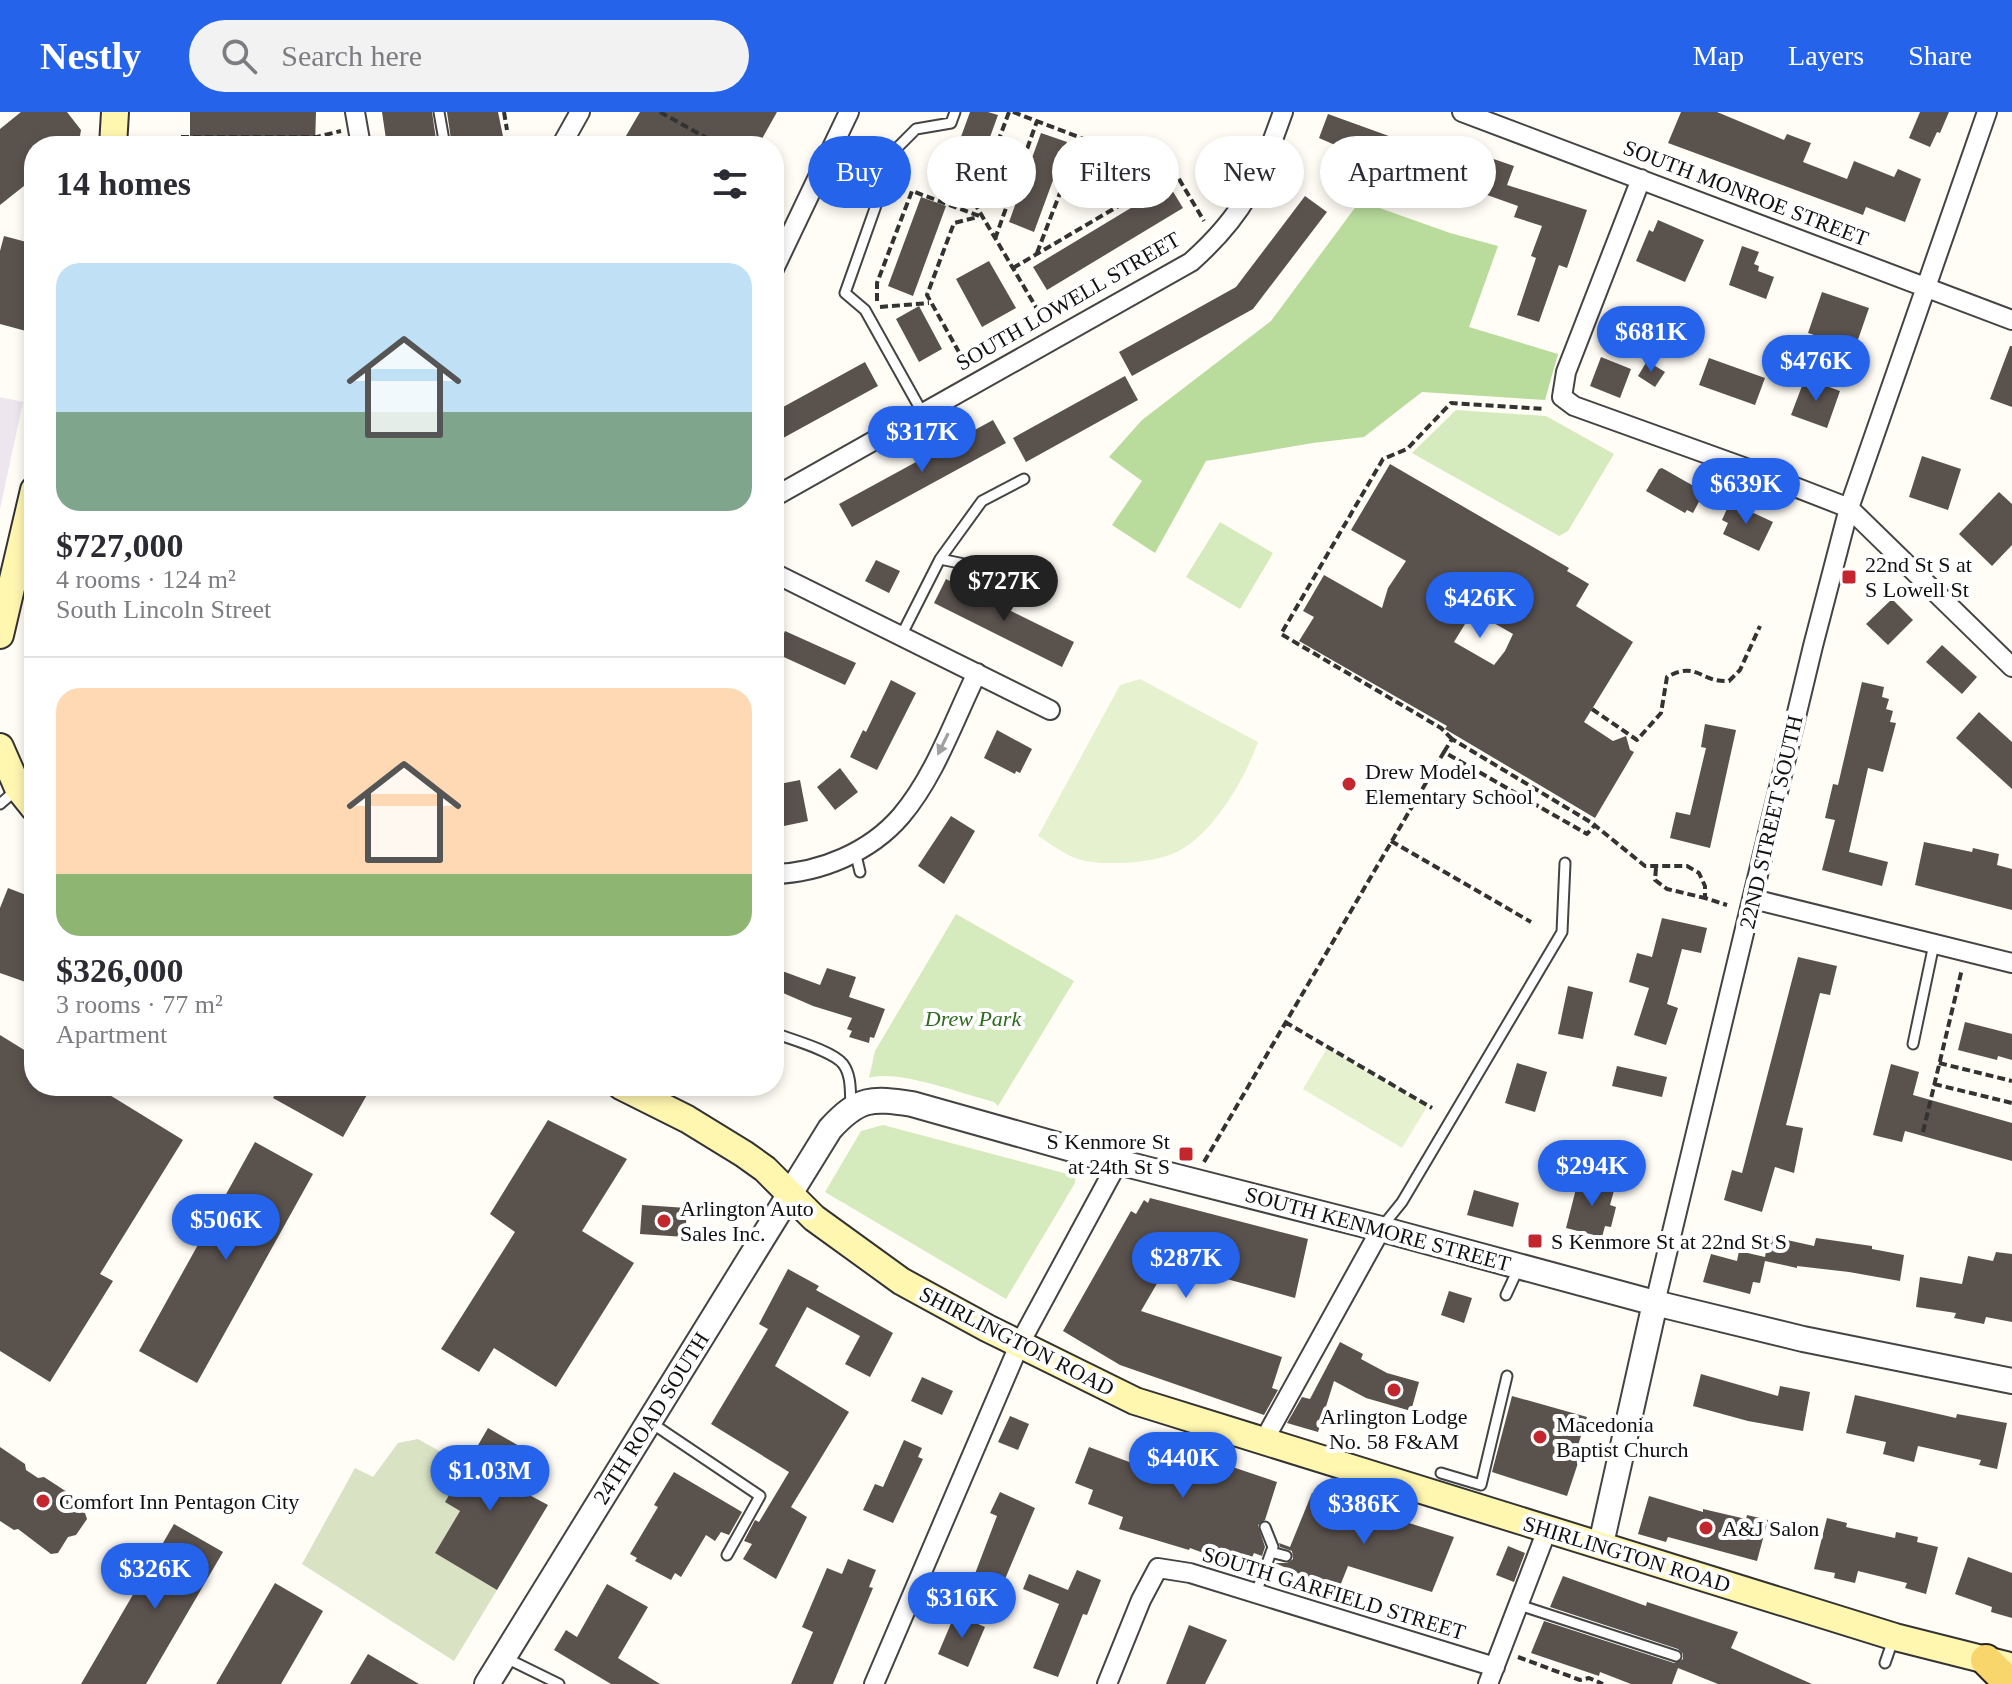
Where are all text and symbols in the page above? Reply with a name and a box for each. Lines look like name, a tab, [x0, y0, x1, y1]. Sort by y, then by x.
search box	[189, 20, 749, 92]
icon: search	[217, 34, 261, 78]
text: Nestly	[40, 35, 141, 77]
text: Search here	[281, 39, 422, 72]
text: Map	[1693, 40, 1744, 71]
text: Layers	[1788, 40, 1864, 71]
text: Share	[1908, 40, 1972, 71]
street label: SOUTH MONROE STREET	[1620, 135, 1873, 252]
chip: Buy	[808, 136, 911, 208]
chip: Rent	[927, 136, 1036, 208]
chip: Filters	[1052, 136, 1179, 208]
chip: New	[1195, 136, 1304, 208]
chip: Apartment	[1320, 136, 1496, 208]
icon: filters	[708, 162, 752, 206]
text: 14 homes	[56, 165, 191, 202]
street label: SOUTH LOWELL STREET	[952, 226, 1185, 375]
pin: $681K	[1595, 306, 1707, 374]
icon: home	[332, 315, 476, 459]
text: $681K	[1615, 317, 1687, 346]
pin: $476K	[1760, 335, 1872, 403]
text: $476K	[1780, 346, 1852, 375]
pin: $317K	[866, 406, 978, 474]
text: $317K	[886, 417, 958, 446]
pin: $639K	[1690, 458, 1802, 526]
text: $639K	[1710, 469, 1782, 498]
text: $727,000	[56, 527, 184, 564]
place label: 22nd St S at S Lowell St	[1865, 552, 1972, 602]
pin: $727K	[948, 555, 1060, 623]
text: 4 rooms · 124 m²	[56, 565, 236, 594]
text: $727K	[968, 566, 1040, 595]
marker: 22nd St S at S Lowell St	[1840, 568, 1858, 586]
pin: $426K	[1424, 572, 1536, 640]
text: $426K	[1444, 583, 1516, 612]
text: South Lincoln Street	[56, 595, 271, 624]
street label: 22ND STREET SOUTH	[1734, 713, 1808, 931]
one-way arrow	[936, 732, 950, 755]
icon: home	[332, 740, 476, 884]
place label: Drew Model Elementary School	[1365, 759, 1533, 809]
marker: Drew Model Elementary School	[1340, 775, 1358, 793]
text: $326,000	[56, 952, 184, 989]
text: 3 rooms · 77 m²	[56, 990, 223, 1019]
park label: Drew Park	[924, 1006, 1022, 1031]
text: Apartment	[56, 1020, 167, 1049]
place label: S Kenmore St at 24th St S	[1047, 1129, 1170, 1179]
pin: $294K	[1536, 1140, 1648, 1208]
marker: S Kenmore St at 24th St S	[1177, 1145, 1195, 1163]
text: $294K	[1556, 1151, 1628, 1180]
street label: SOUTH KENMORE STREET	[1243, 1181, 1514, 1277]
pin: $506K	[170, 1194, 282, 1262]
place label: Arlington Auto Sales Inc.	[680, 1196, 814, 1246]
text: $506K	[190, 1205, 262, 1234]
marker: Arlington Auto Sales Inc.	[655, 1212, 673, 1230]
place label: S Kenmore St at 22nd St S	[1551, 1229, 1787, 1254]
pin: $287K	[1130, 1232, 1242, 1300]
marker: S Kenmore St at 22nd St S	[1526, 1232, 1544, 1250]
text: $287K	[1150, 1243, 1222, 1272]
street label: SHIRLINGTON ROAD	[915, 1281, 1119, 1401]
street label: 24TH ROAD SOUTH	[588, 1327, 714, 1509]
marker: Arlington Lodge No. 58 F&AM	[1385, 1381, 1403, 1399]
place label: Arlington Lodge No. 58 F&AM	[1320, 1404, 1468, 1454]
place label: Macedonia Baptist Church	[1556, 1412, 1689, 1462]
marker: Macedonia Baptist Church	[1531, 1428, 1549, 1446]
pin: $440K	[1127, 1432, 1239, 1500]
text: $440K	[1147, 1443, 1219, 1472]
pin: $1.03M	[425, 1445, 555, 1513]
text: $1.03M	[448, 1456, 532, 1485]
pin: $386K	[1308, 1478, 1420, 1546]
place label: Comfort Inn Pentagon City	[59, 1489, 299, 1514]
text: $386K	[1328, 1489, 1400, 1518]
marker: Comfort Inn Pentagon City	[34, 1492, 52, 1510]
street label: SHIRLINGTON ROAD	[1520, 1511, 1734, 1597]
place label: A&J Salon	[1722, 1516, 1819, 1541]
marker: A&J Salon	[1697, 1519, 1715, 1537]
street label: SOUTH GARFIELD STREET	[1199, 1541, 1469, 1645]
pin: $326K	[99, 1543, 211, 1611]
text: $326K	[119, 1554, 191, 1583]
pin: $316K	[906, 1572, 1018, 1640]
text: $316K	[926, 1583, 998, 1612]

